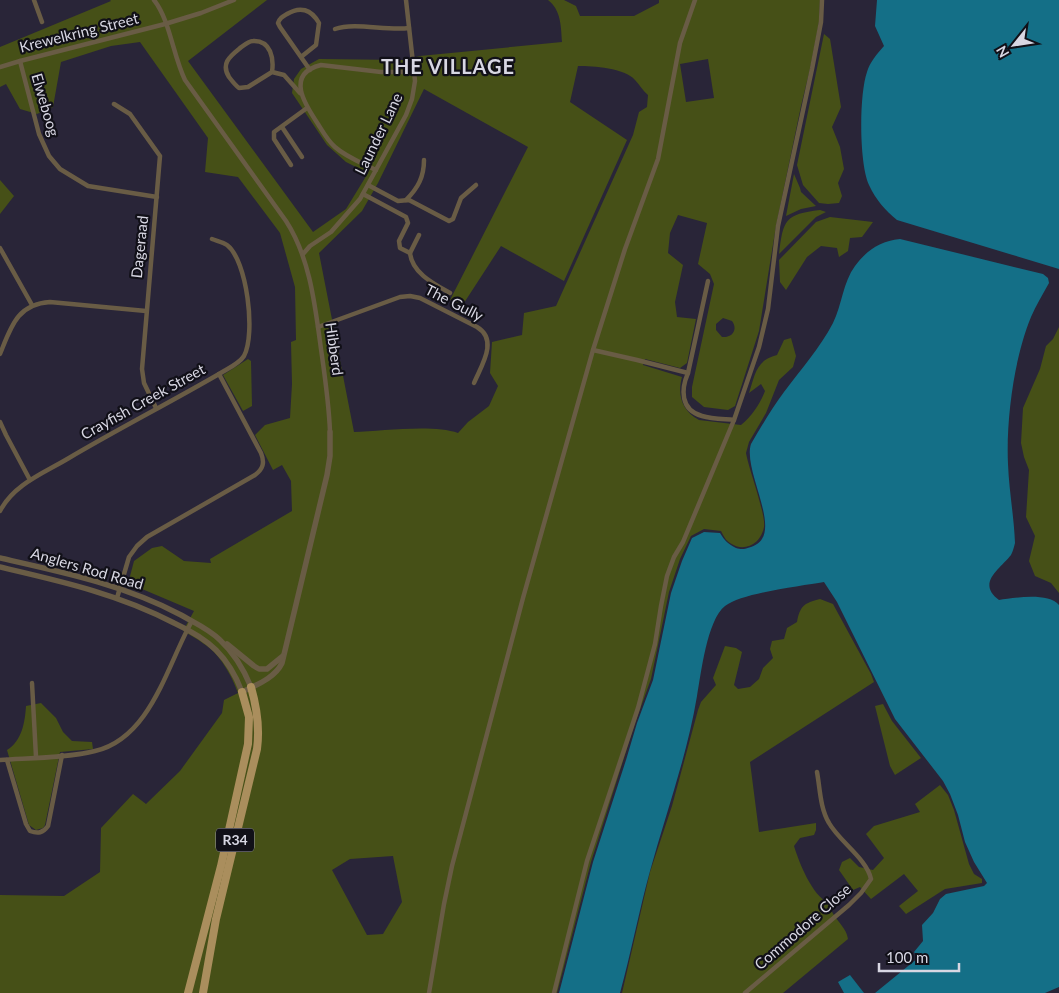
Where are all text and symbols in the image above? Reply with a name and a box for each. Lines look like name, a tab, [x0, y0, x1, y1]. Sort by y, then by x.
street label: Krewelkring Street	[17, 8, 141, 56]
north arrow	[989, 20, 1039, 70]
text: N	[992, 43, 1012, 61]
district label: THE VILLAGE	[381, 54, 515, 78]
street label: Elweboog	[28, 71, 64, 139]
street label: Launder Lane	[351, 90, 406, 177]
street label: Dageraad	[127, 215, 151, 279]
street label: The Gully	[422, 280, 487, 325]
street label: Hibberd	[322, 321, 348, 376]
street label: Crayfish Creek Street	[77, 359, 208, 443]
street label: Anglers Rod Road	[29, 543, 146, 593]
road number: R34	[216, 828, 254, 852]
street label: Commodore Close	[750, 879, 854, 973]
scale bar	[879, 940, 959, 972]
text: 100 m	[886, 948, 928, 966]

